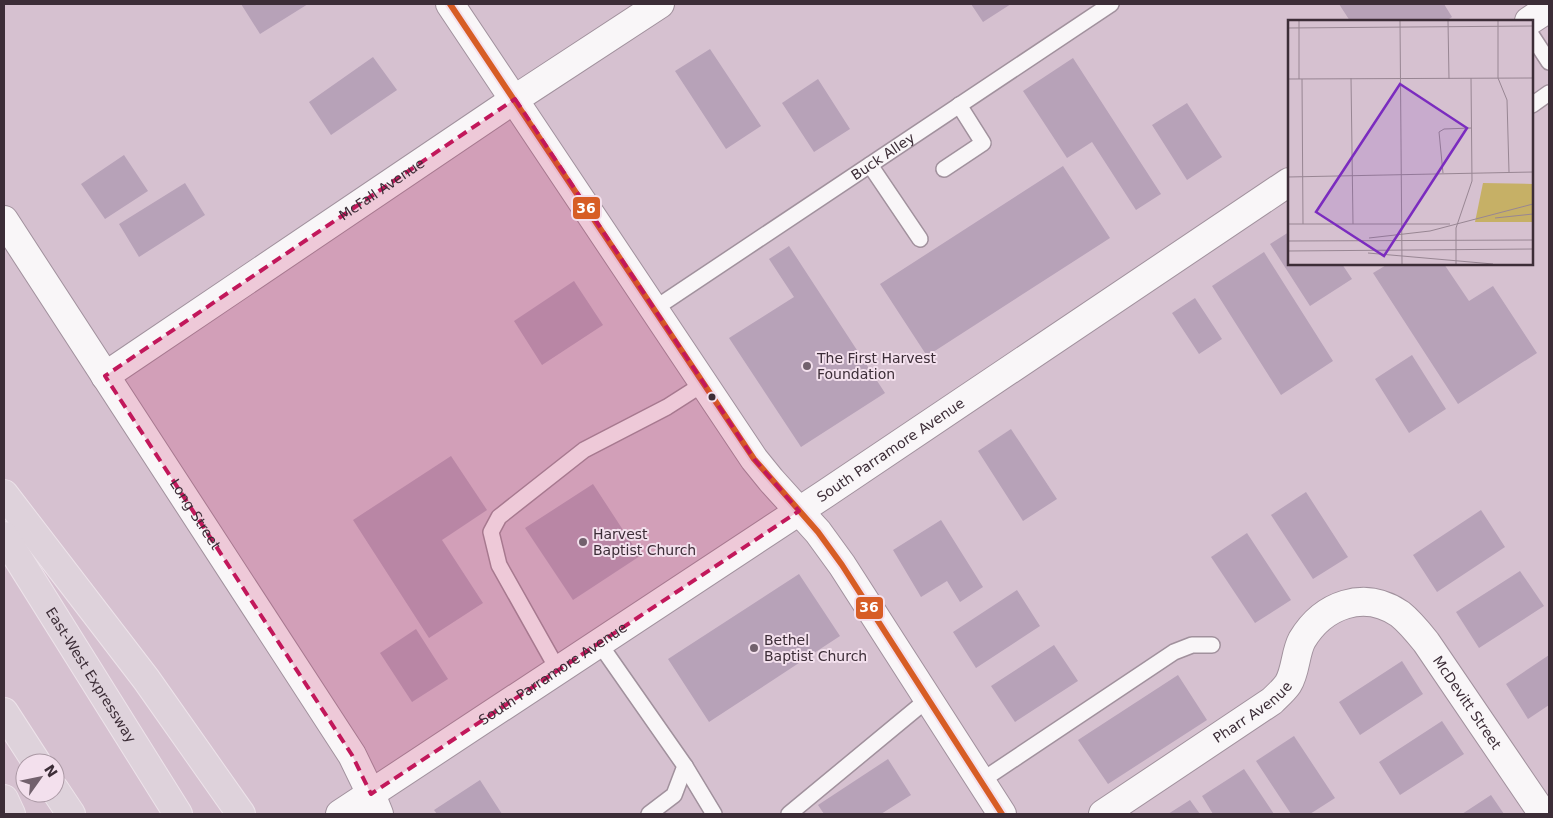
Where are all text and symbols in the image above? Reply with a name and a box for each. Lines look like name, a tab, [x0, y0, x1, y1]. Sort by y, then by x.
inset map	[1288, 20, 1533, 265]
street label: Buck Alley	[848, 129, 918, 183]
street label: McFall Avenue	[336, 155, 427, 223]
line badge: 36	[572, 196, 601, 220]
text: 36	[576, 200, 596, 216]
place label: The First Harvest Foundation	[816, 350, 936, 382]
marker: The First Harvest Foundation	[801, 360, 813, 372]
unlabelled marker	[707, 392, 717, 402]
street label: South Parramore Avenue	[814, 395, 967, 505]
street label: Long Street	[167, 476, 224, 553]
place label: Harvest Baptist Church	[593, 526, 696, 558]
marker: Harvest Baptist Church	[577, 536, 589, 548]
line badge: 36	[855, 596, 884, 620]
text: 36	[859, 599, 879, 615]
street label: East-West Expressway	[43, 604, 139, 746]
street label: South Parramore Avenue	[476, 619, 630, 728]
place label: Bethel Baptist Church	[764, 632, 867, 664]
marker: Bethel Baptist Church	[748, 642, 760, 654]
street label: McDevitt Street	[1430, 653, 1505, 753]
street label: Pharr Avenue	[1210, 678, 1295, 746]
north arrow	[15, 753, 65, 803]
text: N	[41, 762, 61, 780]

